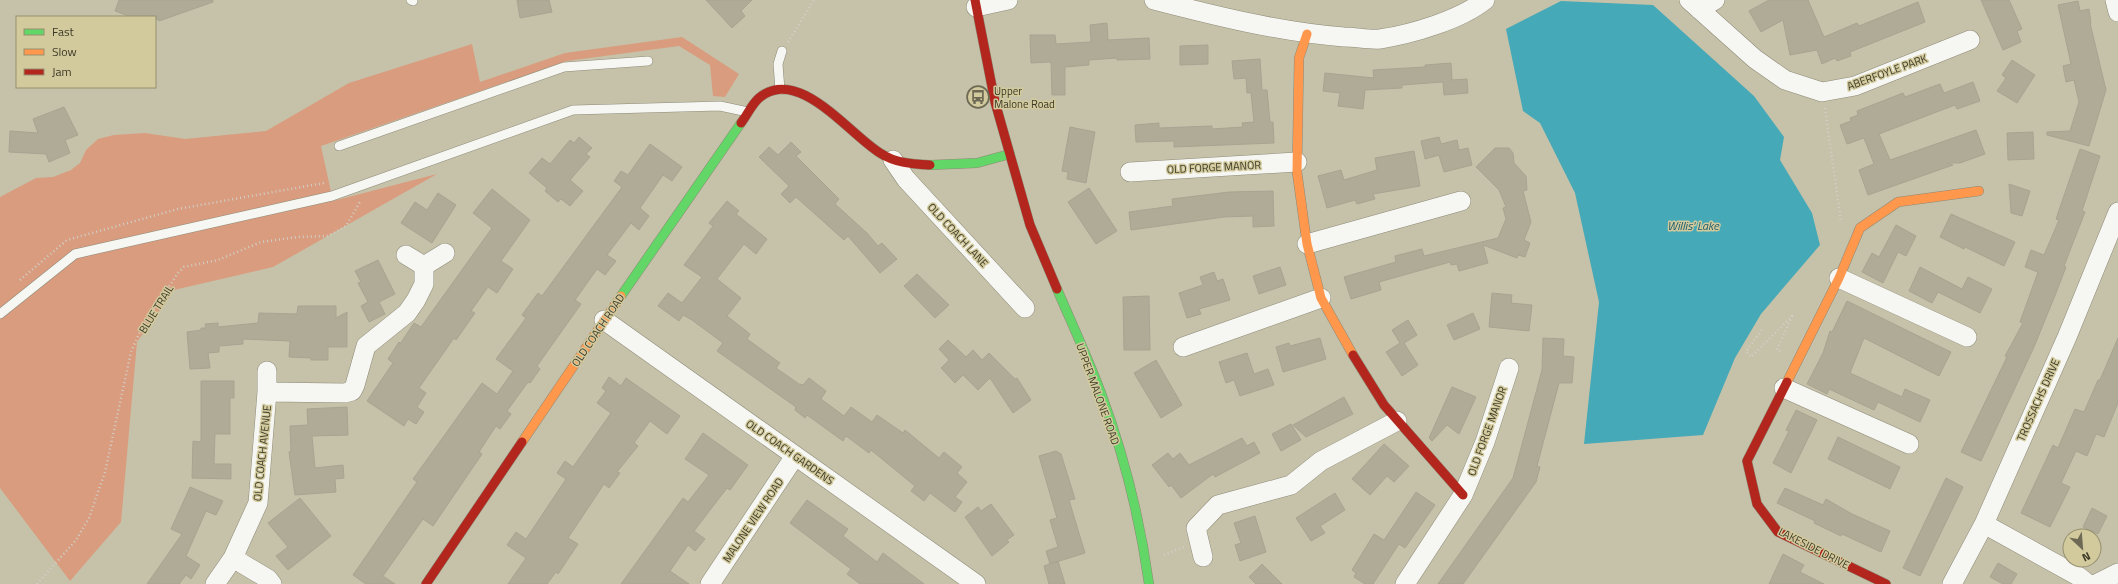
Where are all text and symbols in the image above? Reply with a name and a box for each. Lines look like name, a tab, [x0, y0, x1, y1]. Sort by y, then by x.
legend	[16, 16, 156, 88]
text: Fast	[52, 22, 75, 41]
text: Slow	[52, 42, 77, 61]
street label: ABERFOYLE PARK	[1845, 50, 1930, 94]
text: Jam	[52, 62, 72, 81]
place label: Upper Malone Road	[994, 83, 1055, 112]
bus stop icon: Upper Malone Road	[965, 84, 991, 110]
street label: OLD FORGE MANOR	[1166, 157, 1262, 177]
street label: OLD COACH LANE	[924, 199, 992, 271]
water label: Willis' Lake	[1667, 216, 1720, 235]
street label: BLUE TRAIL	[135, 281, 178, 336]
street label: OLD COACH ROAD	[568, 290, 628, 370]
street label: UPPER MALONE ROAD	[1072, 341, 1124, 447]
street label: TROSSACHS DRIVE	[2013, 356, 2063, 444]
street label: OLD FORGE MANOR	[1463, 384, 1511, 478]
street label: OLD COACH AVENUE	[249, 404, 275, 502]
street label: OLD COACH GARDENS	[743, 416, 837, 488]
street label: MALONE VIEW ROAD	[719, 475, 787, 565]
street label: LAKESIDE DRIVE	[1776, 523, 1852, 573]
north arrow	[2062, 528, 2102, 568]
text: N	[2079, 548, 2093, 566]

